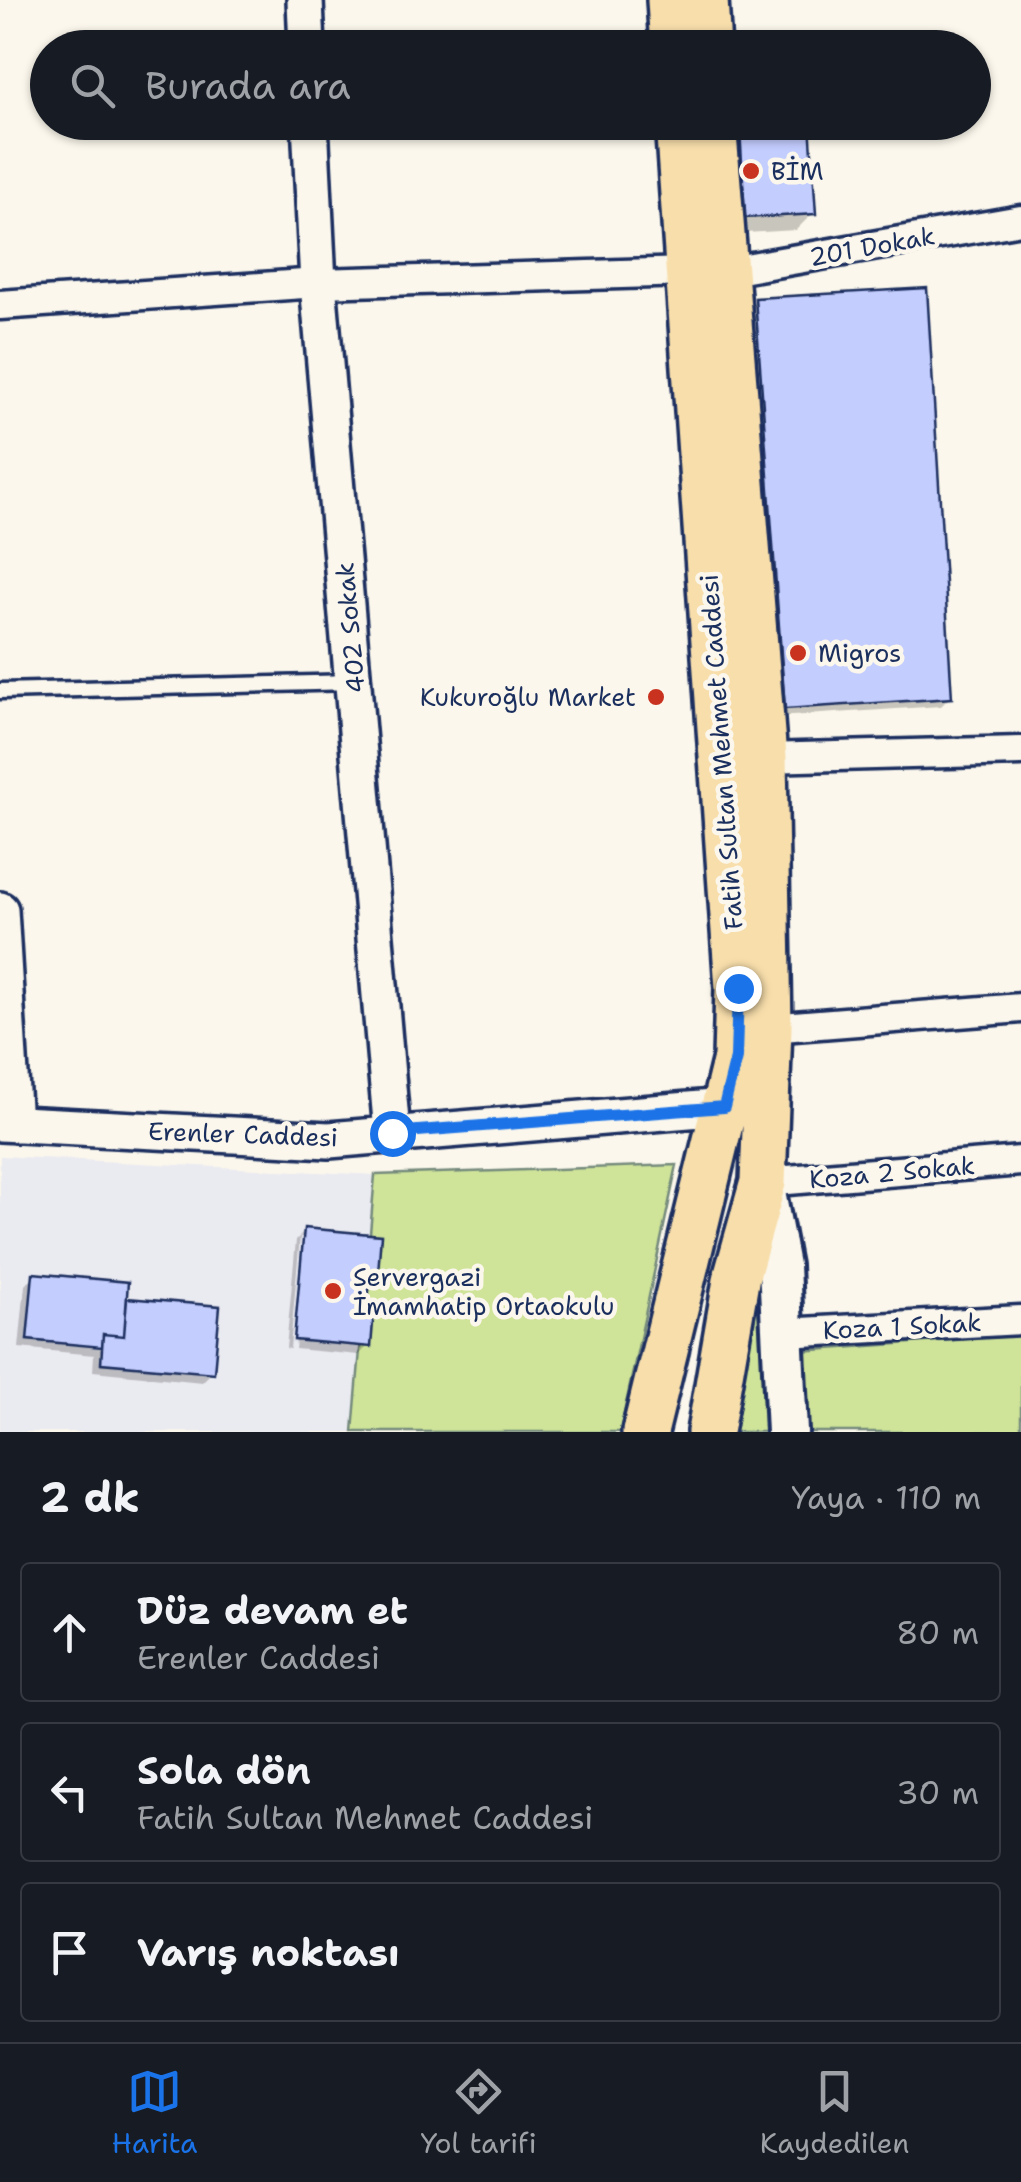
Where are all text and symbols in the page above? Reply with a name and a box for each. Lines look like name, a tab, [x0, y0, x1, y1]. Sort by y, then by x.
search box	[30, 30, 991, 140]
icon: search	[65, 58, 120, 113]
text: Burada ara	[145, 60, 351, 111]
place label: BİM	[771, 154, 824, 188]
marker: BİM	[740, 160, 762, 182]
street label: 201 Dokak	[806, 218, 938, 274]
street label: 402 Sokak	[327, 561, 373, 695]
street label: Fatih Sultan Mehmet Caddesi	[692, 573, 750, 931]
place label: Migros	[818, 636, 901, 670]
marker: Migros	[787, 642, 809, 664]
place label: Kukuroğlu Market	[420, 680, 636, 714]
marker: Kukuroğlu Market	[645, 686, 667, 708]
route end	[716, 966, 762, 1012]
route start	[370, 1111, 416, 1157]
street label: Erenler Caddesi	[147, 1114, 339, 1154]
street label: Koza 2 Sokak	[808, 1148, 976, 1196]
place label: Servergazi İmamhatip Ortaokulu	[353, 1260, 614, 1323]
marker: Servergazi İmamhatip Ortaokulu	[322, 1280, 344, 1302]
street label: Koza 1 Sokak	[822, 1305, 982, 1347]
text: 2 dk	[40, 1469, 140, 1525]
text: Yaya · 110 m	[791, 1476, 981, 1519]
text: Düz devam et	[137, 1585, 408, 1636]
icon: ahead	[42, 1605, 97, 1660]
text: 80 m	[896, 1611, 979, 1654]
text: Erenler Caddesi	[137, 1636, 380, 1679]
text: Sola dön	[137, 1745, 311, 1796]
icon: left	[42, 1765, 97, 1820]
text: 30 m	[896, 1771, 979, 1814]
text: Fatih Sultan Mehmet Caddesi	[137, 1796, 593, 1839]
icon: arrive	[42, 1925, 97, 1980]
text: Varış noktası	[137, 1927, 400, 1978]
tab: Harita	[112, 2064, 198, 2162]
tab: Yol tarifi	[421, 2064, 537, 2162]
tab: Kaydedilen	[760, 2064, 909, 2162]

